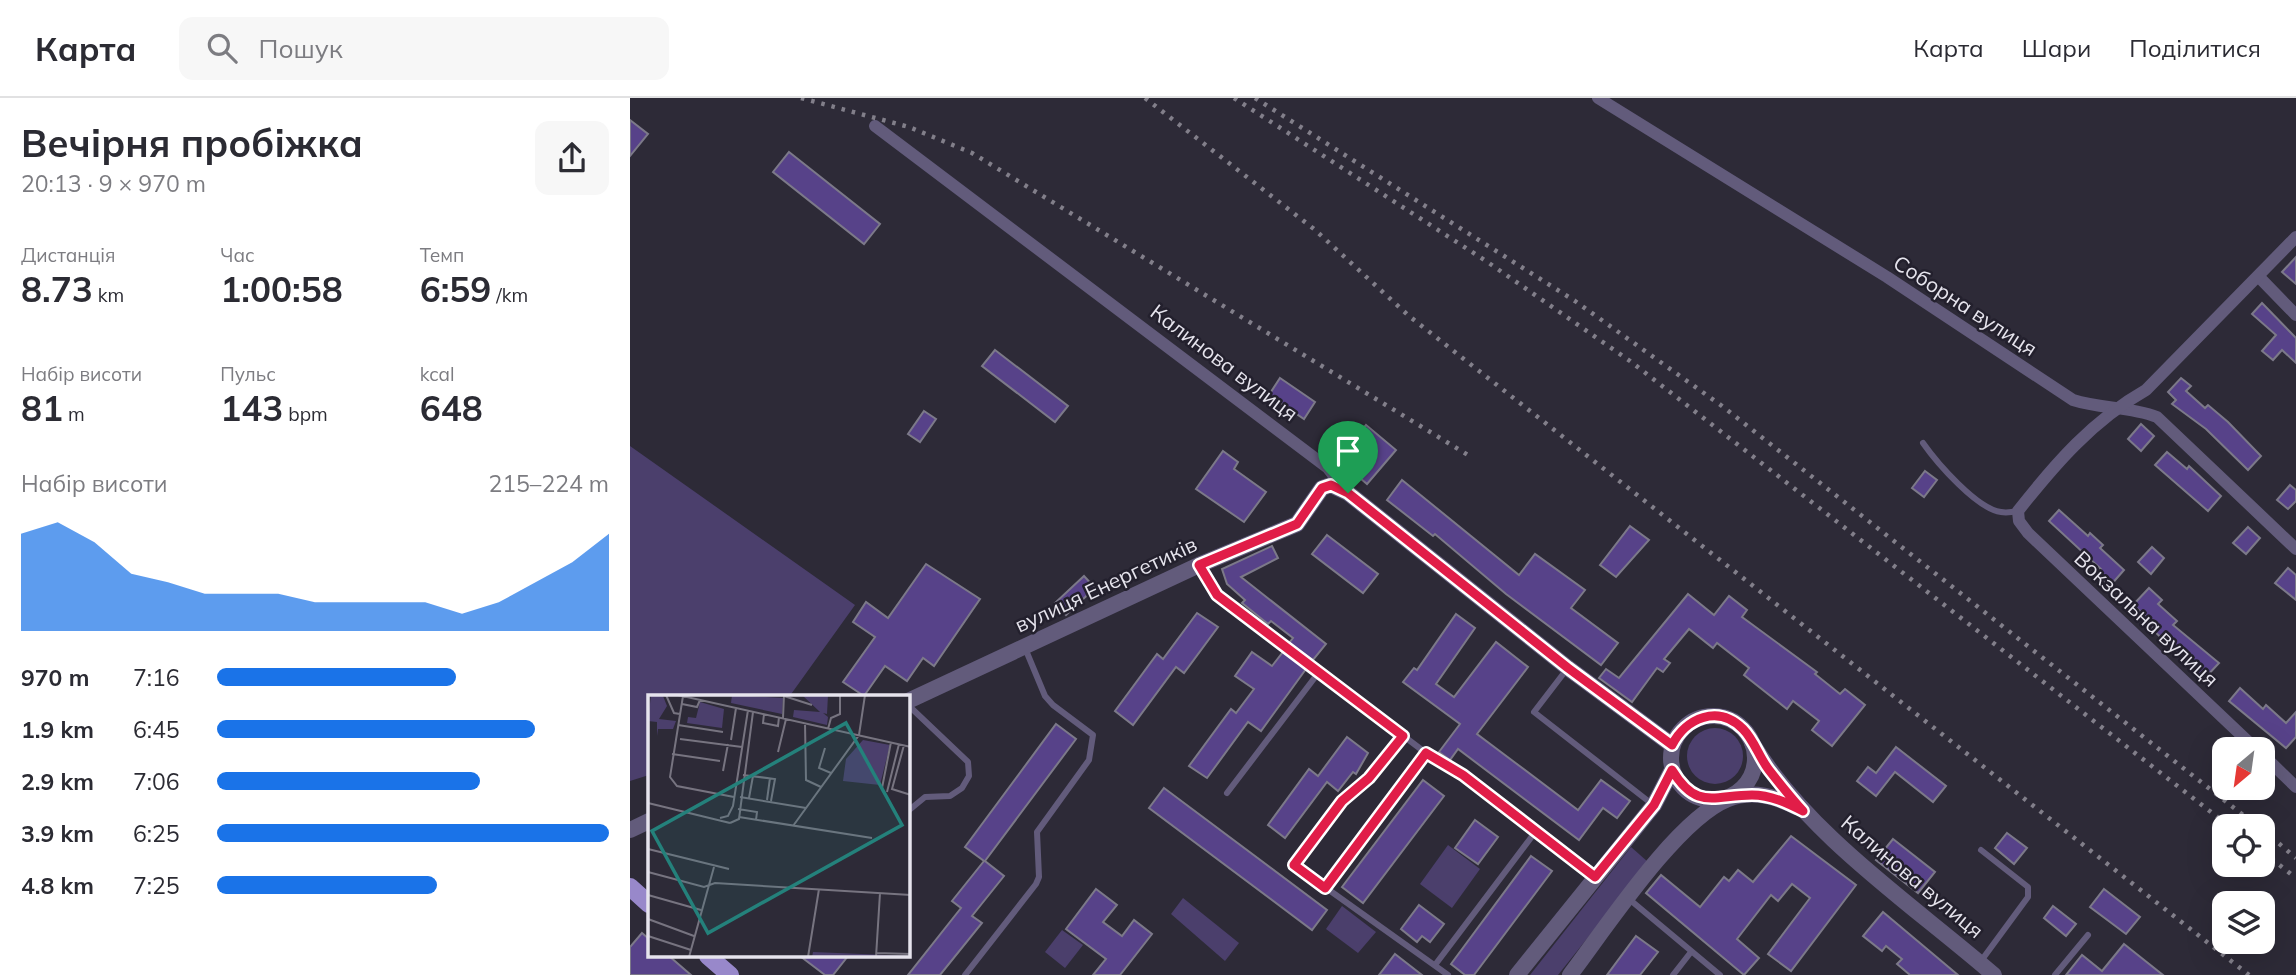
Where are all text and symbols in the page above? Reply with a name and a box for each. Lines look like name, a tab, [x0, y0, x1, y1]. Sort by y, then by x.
search box	[179, 17, 669, 80]
text: Карта	[35, 28, 137, 69]
icon: search	[203, 29, 241, 67]
text: Пошук	[259, 32, 343, 65]
text: Карта	[1913, 33, 1984, 63]
text: Шари	[2022, 33, 2091, 63]
text: Поділитися	[2129, 33, 2261, 63]
text: Вечірня пробіжка	[21, 119, 363, 167]
button: share	[535, 121, 609, 195]
text: 20:13 · 9 × 970 m	[21, 169, 206, 198]
text: Дистанція	[21, 243, 116, 267]
text: Час	[220, 243, 255, 267]
text: Темп	[420, 243, 464, 267]
street label: Соборна вулиця	[1889, 249, 2042, 361]
text: 8.73	[21, 267, 93, 311]
text: 1:00:58	[220, 267, 343, 311]
text: 6:59	[420, 267, 491, 311]
text: km	[93, 283, 124, 307]
text: /km	[491, 283, 528, 307]
street label: Калинова вулиця	[1146, 298, 1303, 426]
text: Набір висоти	[21, 362, 142, 386]
text: Пульс	[220, 362, 276, 386]
text: kcal	[420, 362, 454, 386]
text: 81	[21, 386, 63, 430]
text: 143	[220, 386, 283, 430]
text: 648	[420, 386, 483, 430]
text: m	[63, 402, 85, 426]
text: bpm	[283, 402, 328, 426]
pin	[1318, 421, 1378, 493]
icon: arrive	[1329, 432, 1367, 470]
text: Набір висоти	[21, 469, 167, 498]
text: 215–224 m	[488, 469, 609, 498]
street label: вулиця Енергетиків	[1010, 531, 1201, 638]
street label: Вокзальна вулиця	[2069, 545, 2224, 692]
text: 970 m	[21, 663, 89, 692]
text: 7:16	[133, 663, 180, 692]
inset map	[648, 695, 910, 958]
text: 1.9 km	[21, 715, 94, 744]
text: 6:45	[133, 715, 180, 744]
north arrow	[2212, 737, 2275, 800]
map controls	[2212, 737, 2275, 954]
text: 2.9 km	[21, 767, 94, 796]
text: 7:06	[133, 767, 180, 796]
street label: Калинова вулиця	[1836, 809, 1989, 943]
button: locate	[2212, 814, 2275, 877]
text: 3.9 km	[21, 819, 94, 848]
text: 6:25	[133, 819, 180, 848]
text: 4.8 km	[21, 871, 94, 900]
text: 7:25	[133, 871, 180, 900]
button: layers	[2212, 891, 2275, 954]

